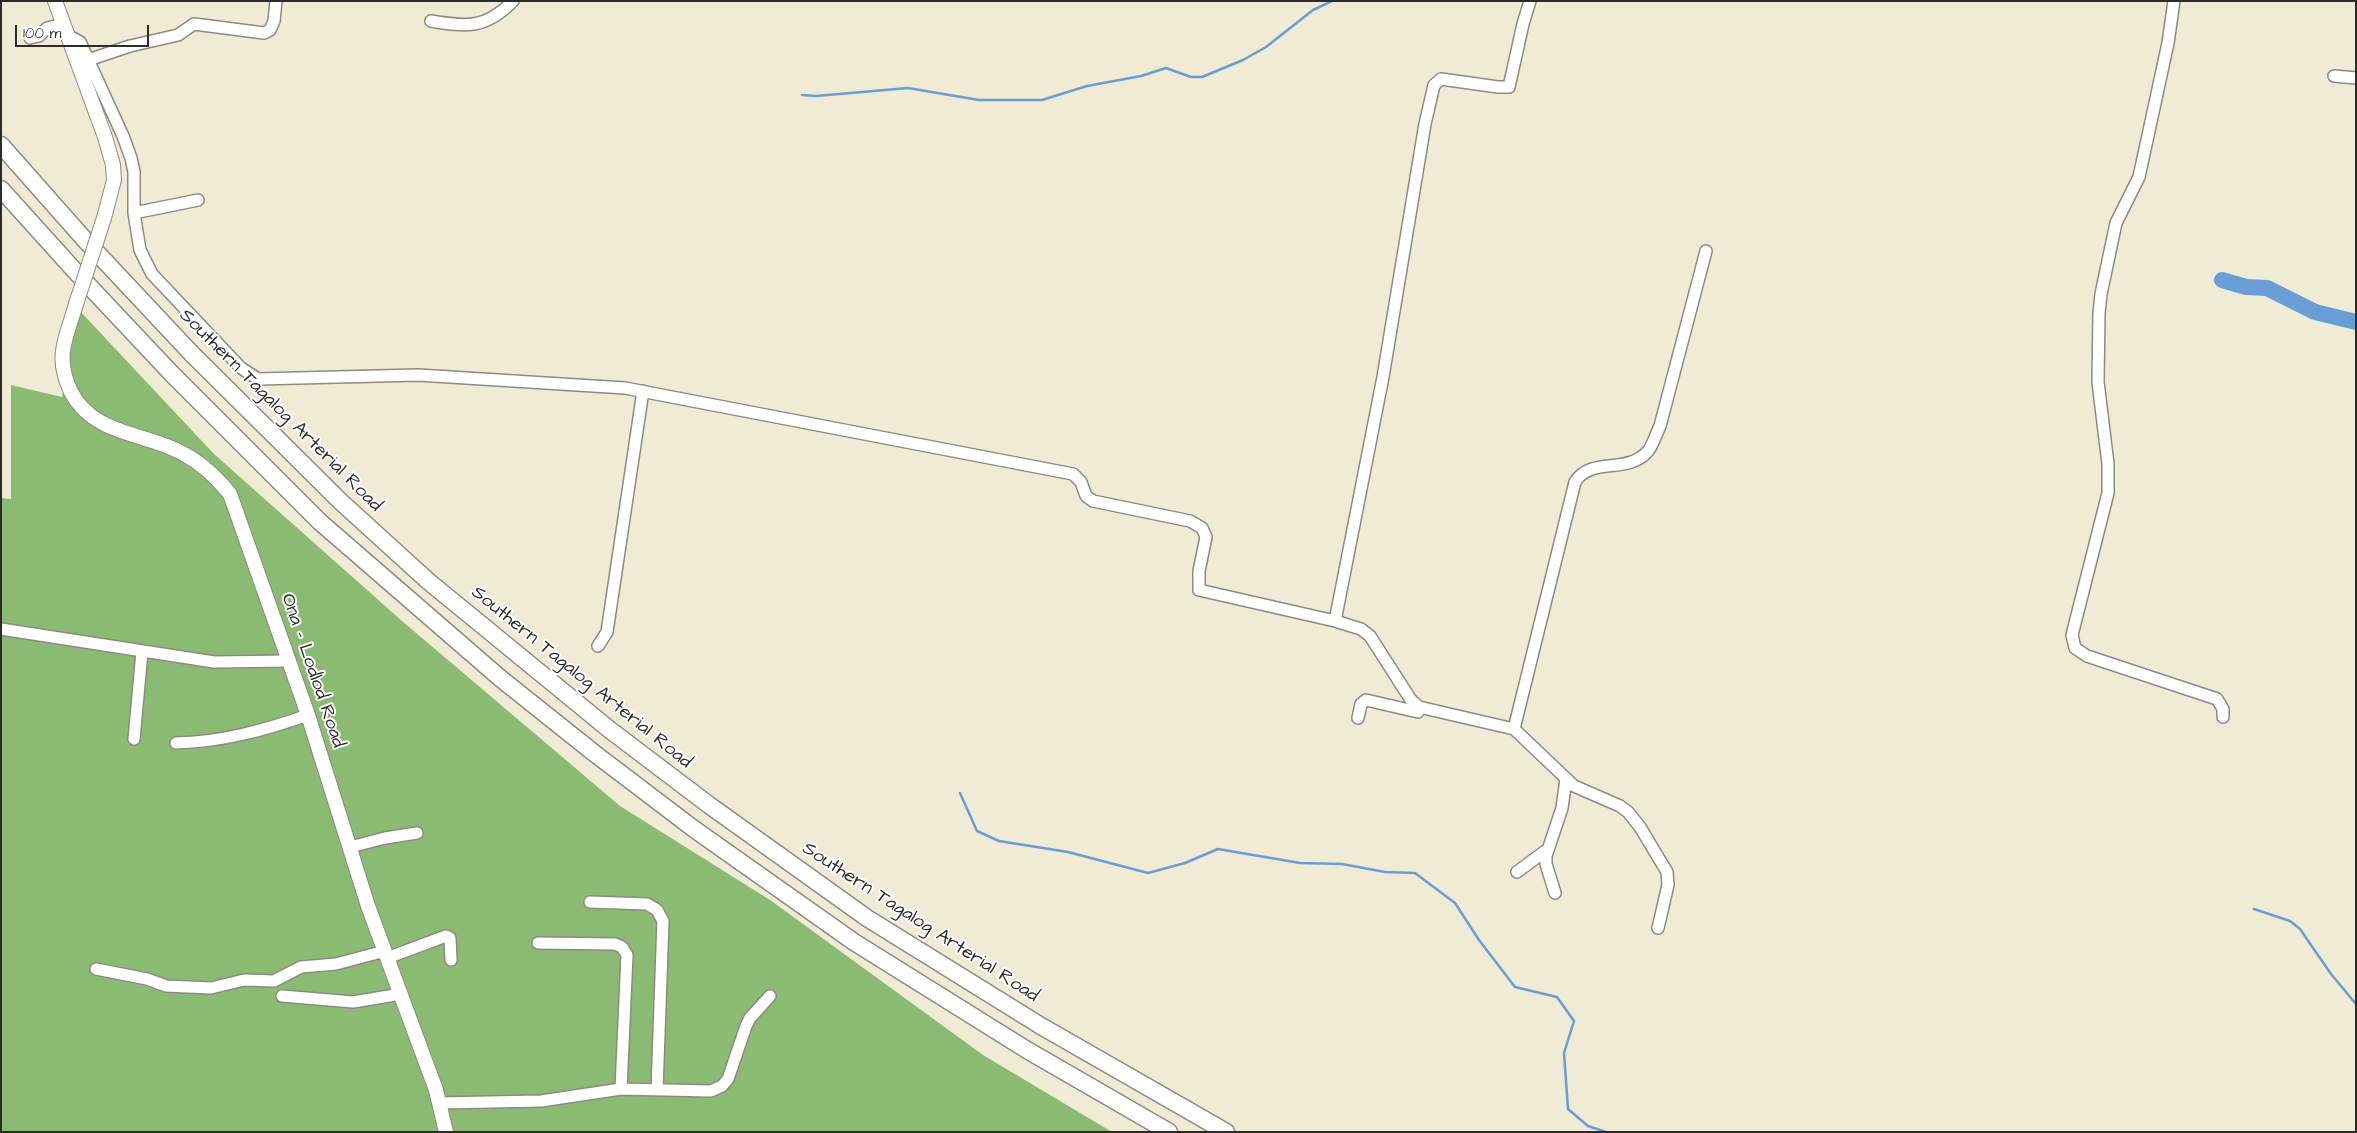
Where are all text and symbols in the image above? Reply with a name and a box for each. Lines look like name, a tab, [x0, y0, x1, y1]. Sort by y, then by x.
scale bar	[18, 15, 151, 47]
text: 100 m	[23, 23, 62, 44]
street label: Southern Tagalog Arterial Road	[174, 305, 386, 517]
street label: Southern Tagalog Arterial Road	[466, 582, 696, 774]
street label: Ona - Lodlod Road	[275, 591, 349, 751]
street label: Southern Tagalog Arterial Road	[797, 838, 1043, 1008]

